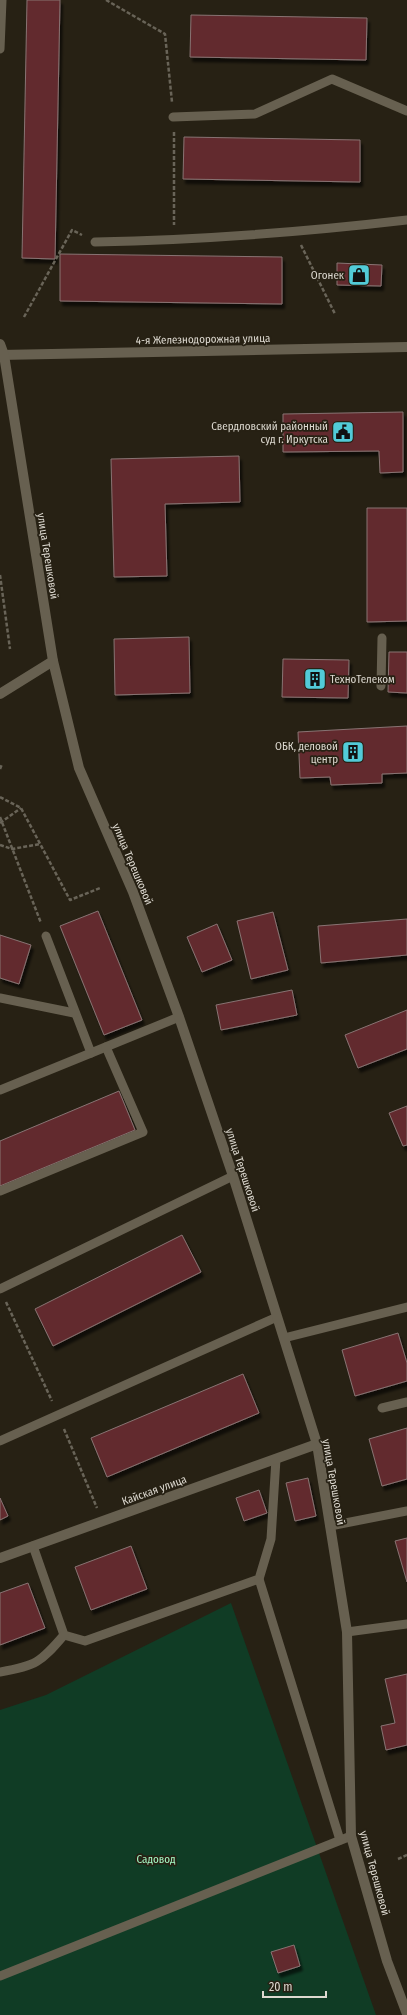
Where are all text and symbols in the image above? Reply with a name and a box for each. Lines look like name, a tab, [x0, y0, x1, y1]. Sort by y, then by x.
shop icon: Огонек	[346, 262, 372, 288]
place label: Огонек	[311, 269, 345, 282]
street label: 4-я Железнодорожная улица	[136, 332, 270, 347]
public building icon: Свердловский районный суд г. Иркутска	[330, 419, 356, 445]
place label: Свердловский районный суд г. Иркутска	[211, 420, 328, 446]
street label: улица Терешковой	[34, 512, 61, 600]
building icon: ТехноТелеком	[302, 666, 328, 692]
place label: ТехноТелеком	[330, 673, 395, 686]
building icon: ОБК, деловой центр	[340, 739, 366, 765]
place label: ОБК, деловой центр	[275, 740, 338, 766]
street label: улица Терешковой	[110, 821, 156, 907]
street label: улица Терешковой	[223, 1127, 262, 1214]
street label: улица Терешковой	[320, 1438, 347, 1526]
street label: Кайская улица	[120, 1473, 188, 1508]
street label: улица Терешковой	[357, 1829, 392, 1917]
park label: Садовод	[137, 1853, 176, 1866]
scale bar	[263, 1973, 326, 1999]
text: 20 m	[269, 1980, 293, 1994]

